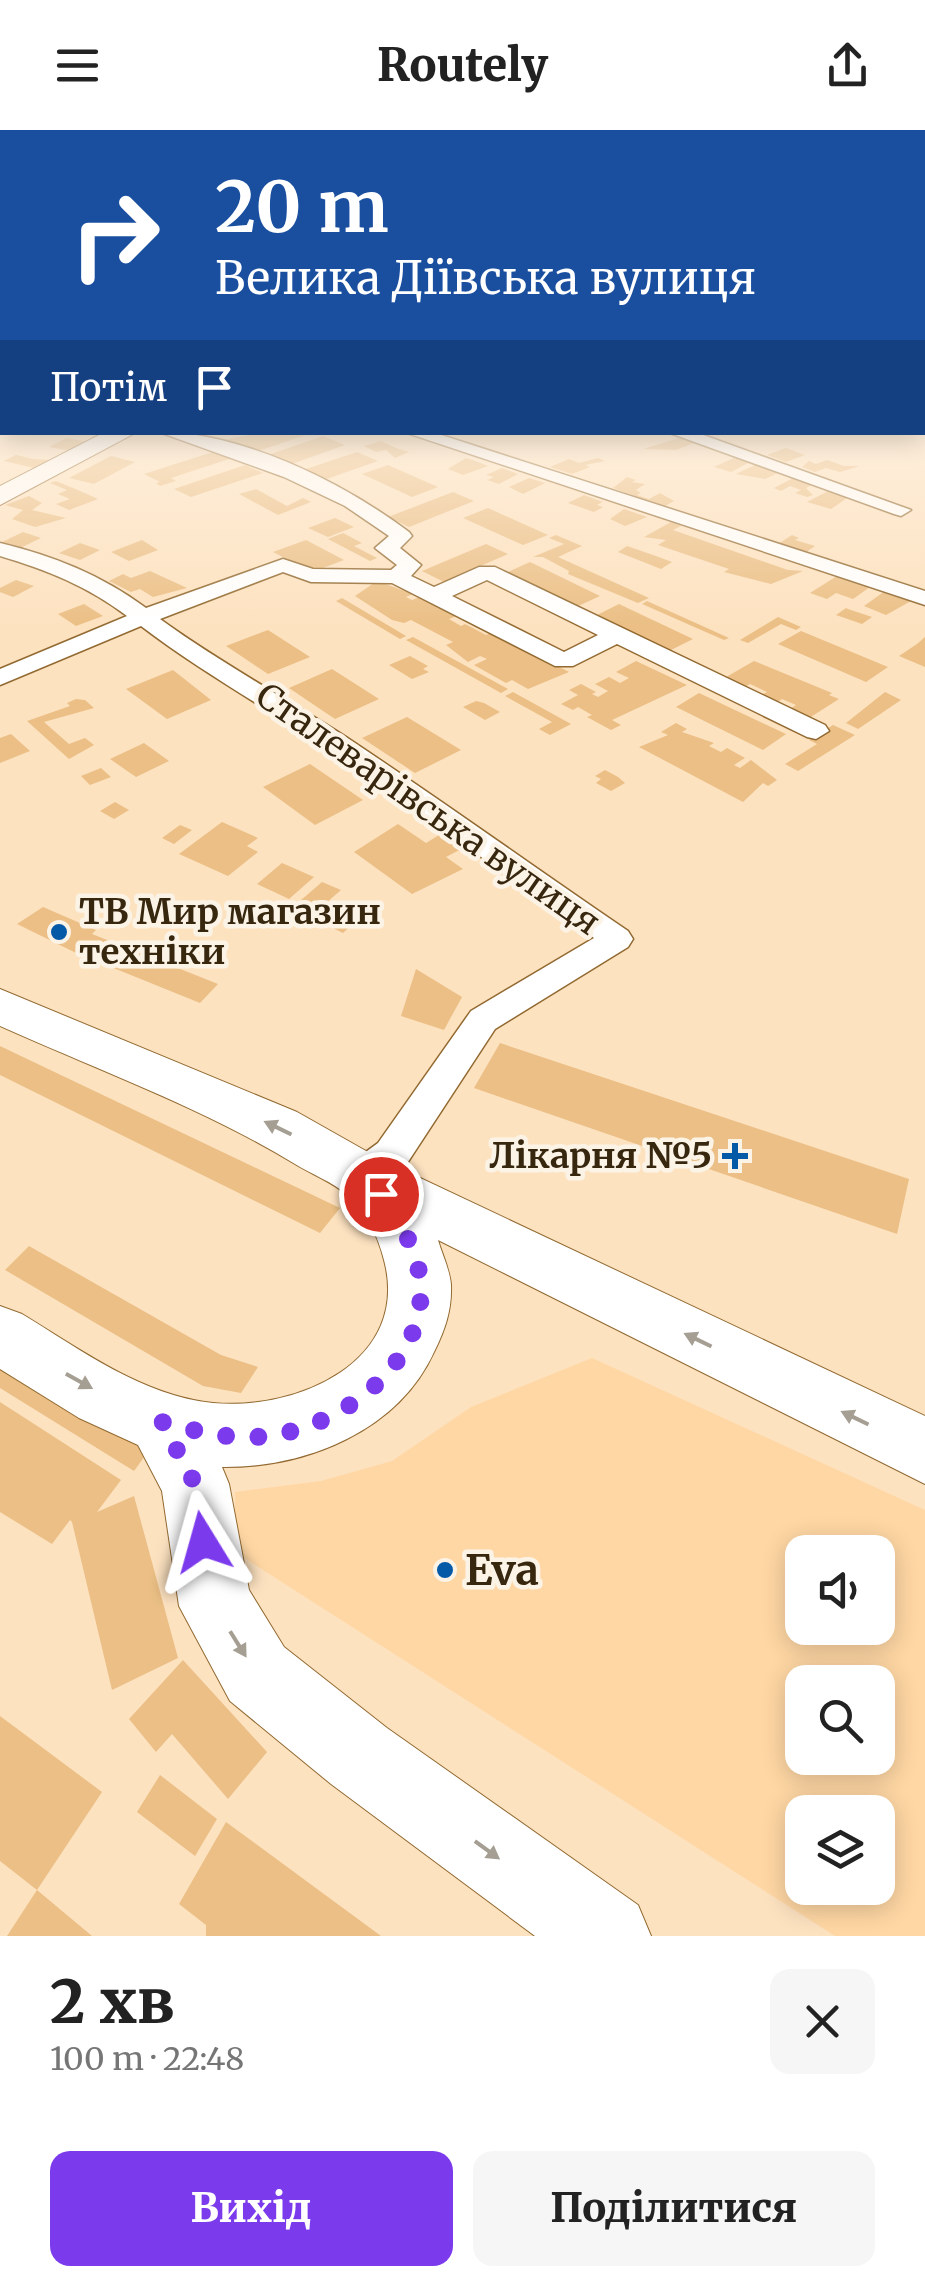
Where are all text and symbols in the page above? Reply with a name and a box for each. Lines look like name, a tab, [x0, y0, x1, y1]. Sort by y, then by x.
text: Routely	[377, 37, 548, 93]
icon: menu	[50, 38, 105, 93]
icon: share	[820, 38, 875, 93]
text: 20 m	[215, 163, 389, 251]
icon: right	[50, 170, 180, 300]
text: Велика Діївська вулиця	[215, 250, 756, 306]
icon: arrive	[187, 360, 242, 415]
text: Потім	[50, 364, 167, 411]
street label: Сталеварівська вулиця	[248, 673, 608, 945]
place label: ТВ Мир магазин техніки	[79, 890, 381, 974]
marker: ТВ Мир магазин техніки	[48, 921, 70, 943]
one-way arrow	[263, 1119, 292, 1136]
place label: Лікарня №5	[489, 1134, 712, 1178]
marker: Лікарня №5	[722, 1143, 748, 1169]
pin	[339, 1152, 424, 1237]
icon: arrive	[354, 1167, 409, 1222]
one-way arrow	[683, 1332, 712, 1349]
one-way arrow	[65, 1372, 93, 1390]
one-way arrow	[840, 1410, 869, 1427]
position arrow	[151, 1490, 255, 1594]
map controls	[785, 1535, 895, 1905]
button: sound	[785, 1535, 895, 1645]
place label: Eva	[465, 1544, 539, 1596]
marker: Eva	[434, 1559, 456, 1581]
one-way arrow	[229, 1630, 246, 1658]
button: search	[785, 1665, 895, 1775]
button: layers	[785, 1795, 895, 1905]
one-way arrow	[474, 1839, 500, 1859]
text: 2 хв	[50, 1964, 175, 2039]
button: close	[770, 1969, 875, 2074]
text: 100 m · 22:48	[50, 2039, 244, 2079]
button: Вихід	[50, 2151, 453, 2266]
button: Поділитися	[473, 2151, 875, 2266]

